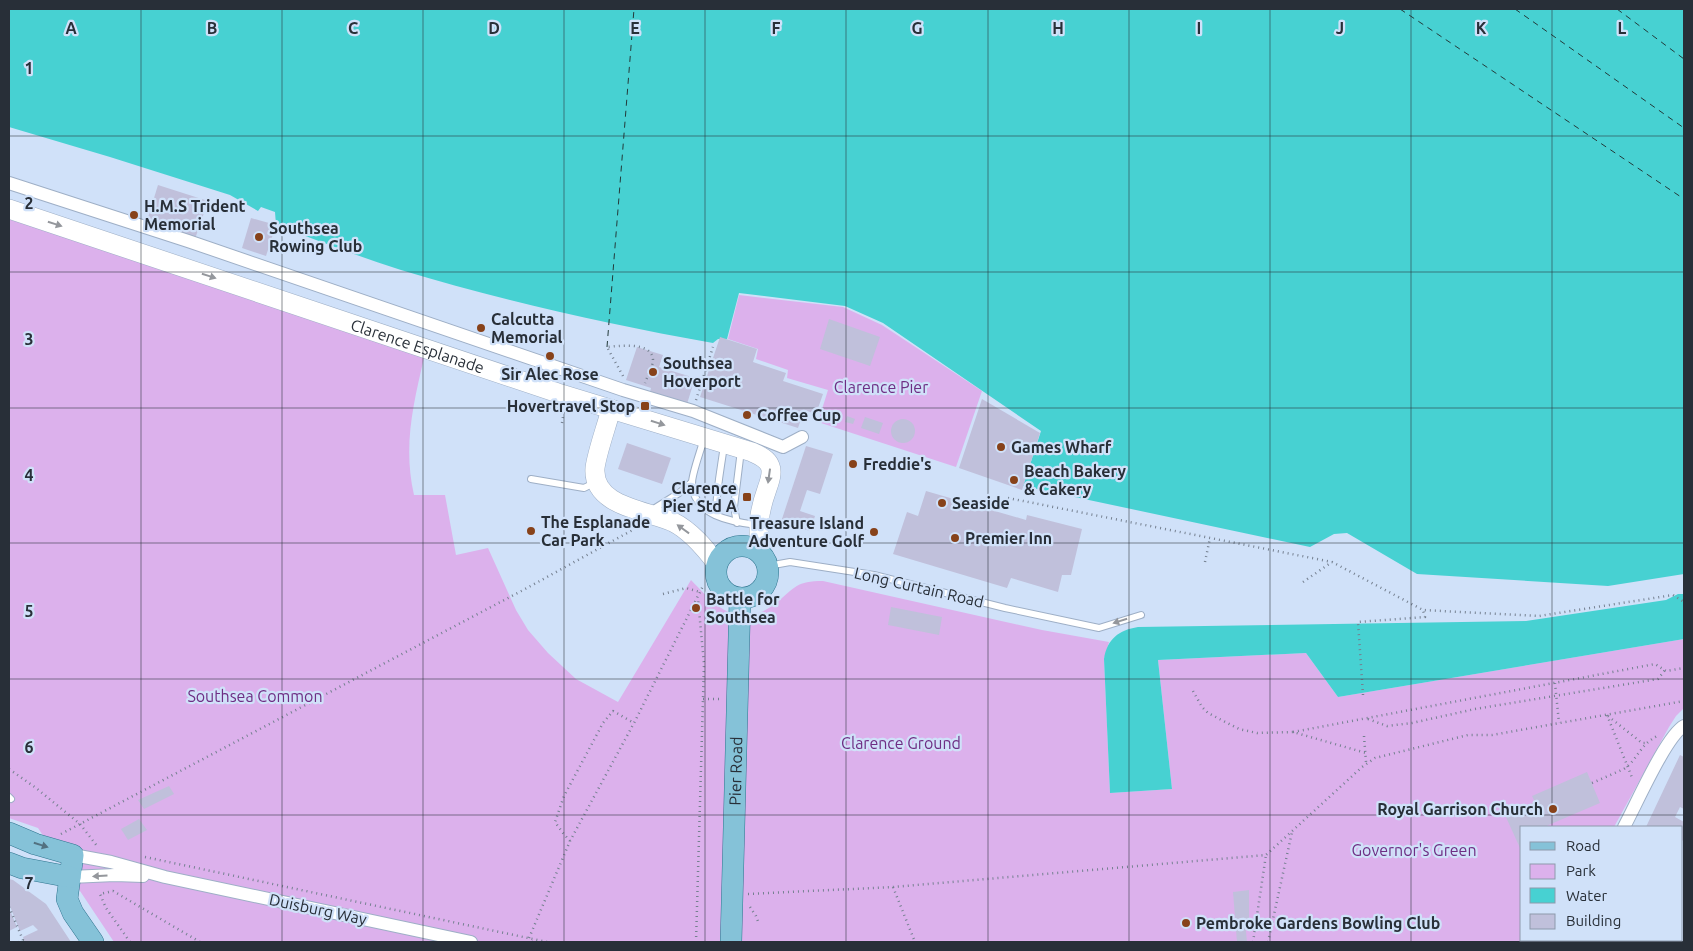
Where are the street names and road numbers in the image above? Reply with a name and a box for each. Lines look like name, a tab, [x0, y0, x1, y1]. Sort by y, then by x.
street label: Clarence Esplanade	[349, 315, 487, 377]
street label: Long Curtain Road	[852, 563, 986, 611]
street label: Pier Road	[726, 736, 745, 806]
street label: Duisburg Way	[268, 890, 369, 928]

